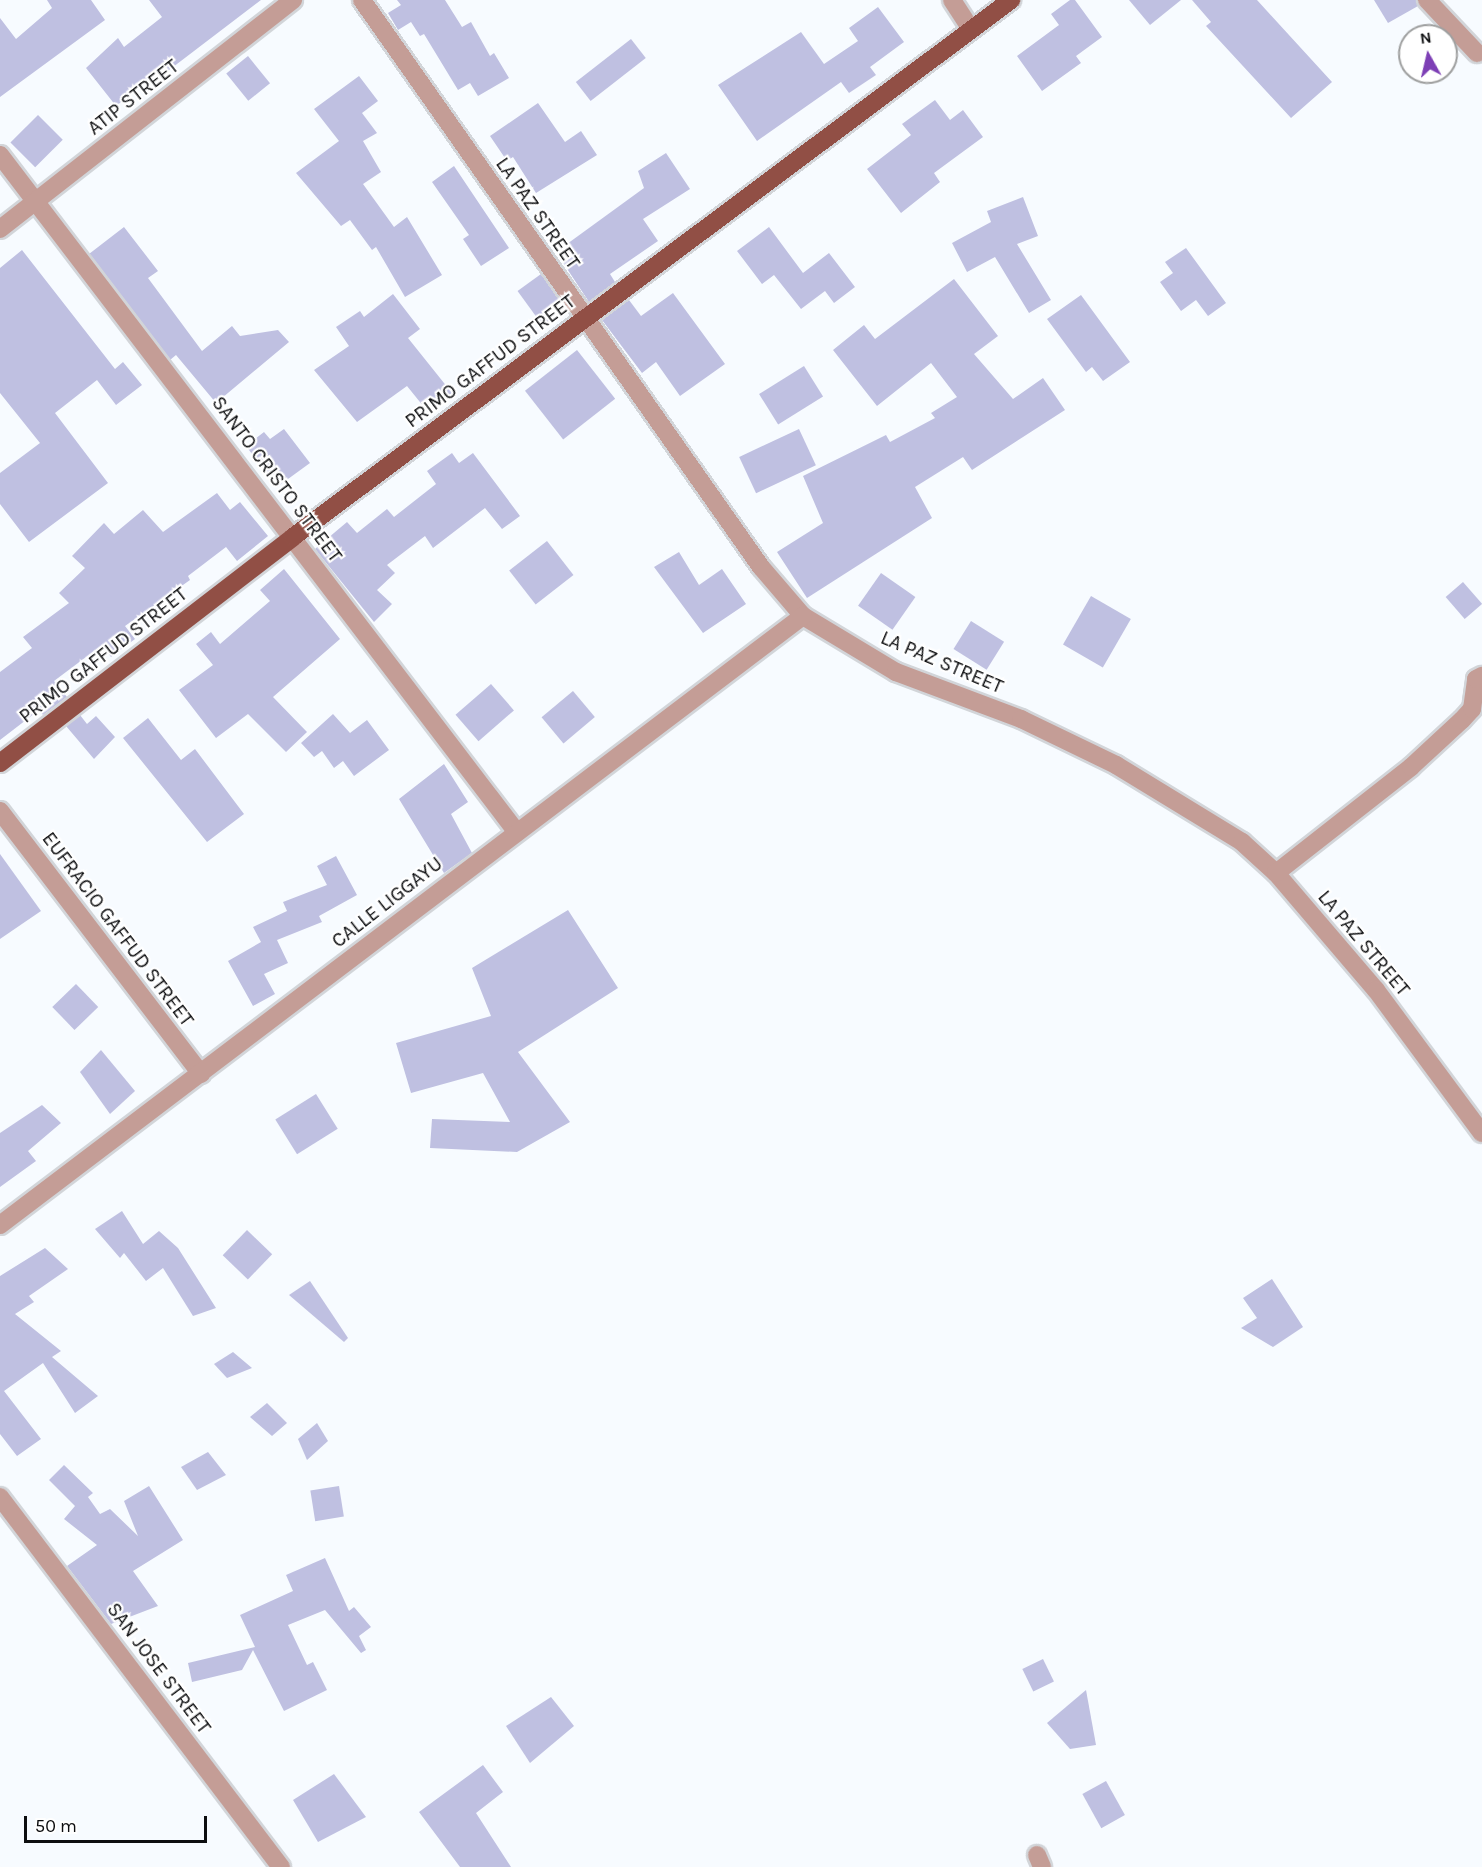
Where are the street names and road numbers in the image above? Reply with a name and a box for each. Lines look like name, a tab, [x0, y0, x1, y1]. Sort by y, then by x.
street label: ATIP STREET	[83, 54, 183, 140]
street label: LA PAZ STREET	[491, 153, 585, 273]
street label: PRIMO GAFFUD STREET	[400, 289, 580, 433]
street label: SANTO CRISTO STREET	[207, 391, 347, 567]
street label: PRIMO GAFFUD STREET	[14, 582, 192, 728]
street label: LA PAZ STREET	[877, 625, 1007, 699]
street label: EUFRACIO GAFFUD STREET	[37, 827, 199, 1031]
street label: CALLE LIGGAYU	[327, 851, 447, 953]
street label: LA PAZ STREET	[1313, 885, 1415, 1001]
street label: SAN JOSE STREET	[102, 1598, 216, 1738]

